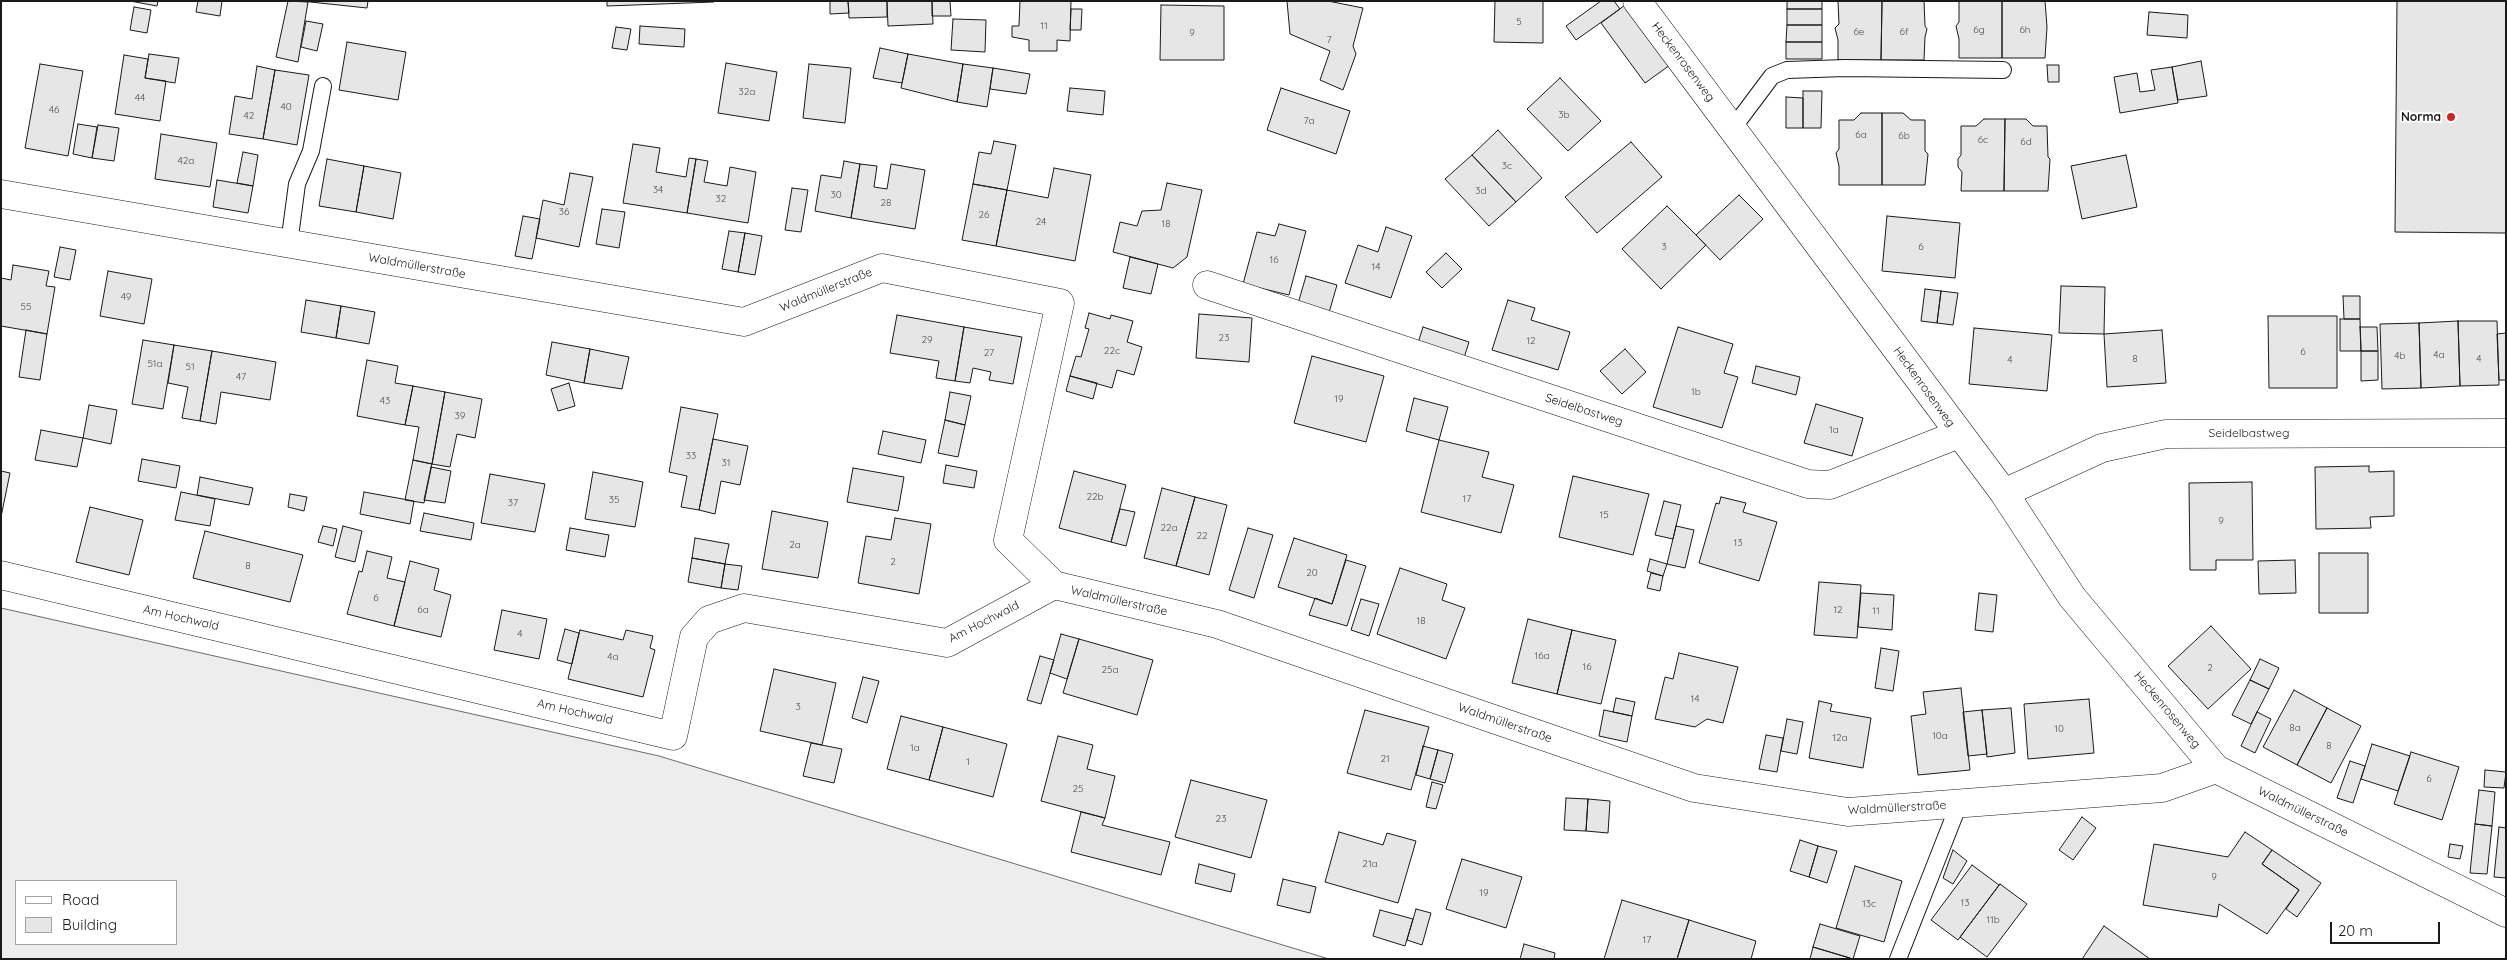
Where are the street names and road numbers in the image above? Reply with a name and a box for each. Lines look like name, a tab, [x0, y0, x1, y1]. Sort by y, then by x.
street label: Heckenrosenweg	[1648, 19, 1718, 105]
street label: Waldmüllerstraße	[367, 250, 467, 282]
street label: Waldmüllerstraße	[778, 265, 874, 315]
street label: Heckenrosenweg	[1890, 344, 1958, 430]
street label: Seidelbastweg	[1543, 391, 1625, 429]
street label: Seidelbastweg	[2209, 426, 2289, 440]
street label: Waldmüllerstraße	[1069, 583, 1169, 619]
street label: Am Hochwald	[946, 598, 1022, 646]
street label: Am Hochwald	[142, 602, 220, 634]
street label: Heckenrosenweg	[2131, 669, 2203, 751]
street label: Am Hochwald	[536, 696, 614, 728]
street label: Waldmüllerstraße	[1456, 700, 1554, 746]
street label: Waldmüllerstraße	[2255, 784, 2351, 840]
street label: Waldmüllerstraße	[1847, 798, 1947, 818]

